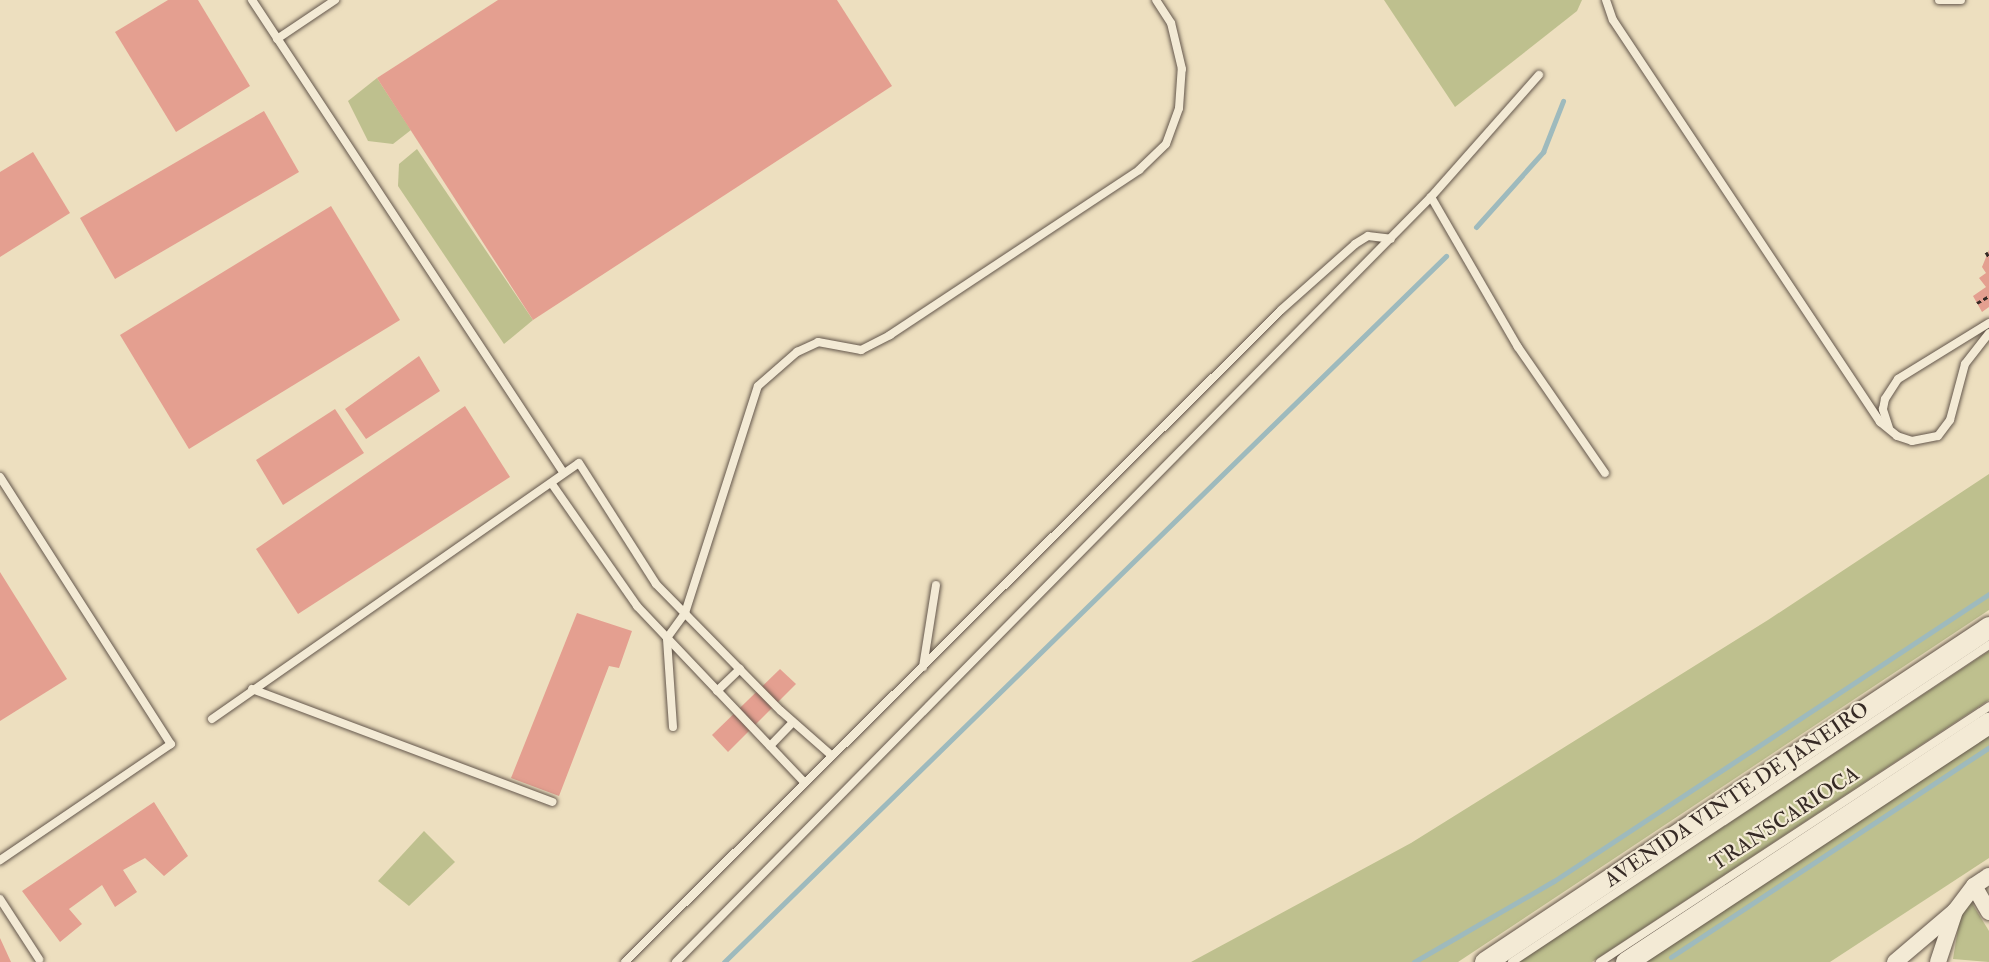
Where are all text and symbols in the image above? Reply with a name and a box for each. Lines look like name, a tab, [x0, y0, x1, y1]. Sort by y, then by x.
street label: AVENIDA VINTE DE JANEIRO	[1600, 697, 1874, 893]
street label: TRANSCARIOCA	[1706, 762, 1864, 876]

